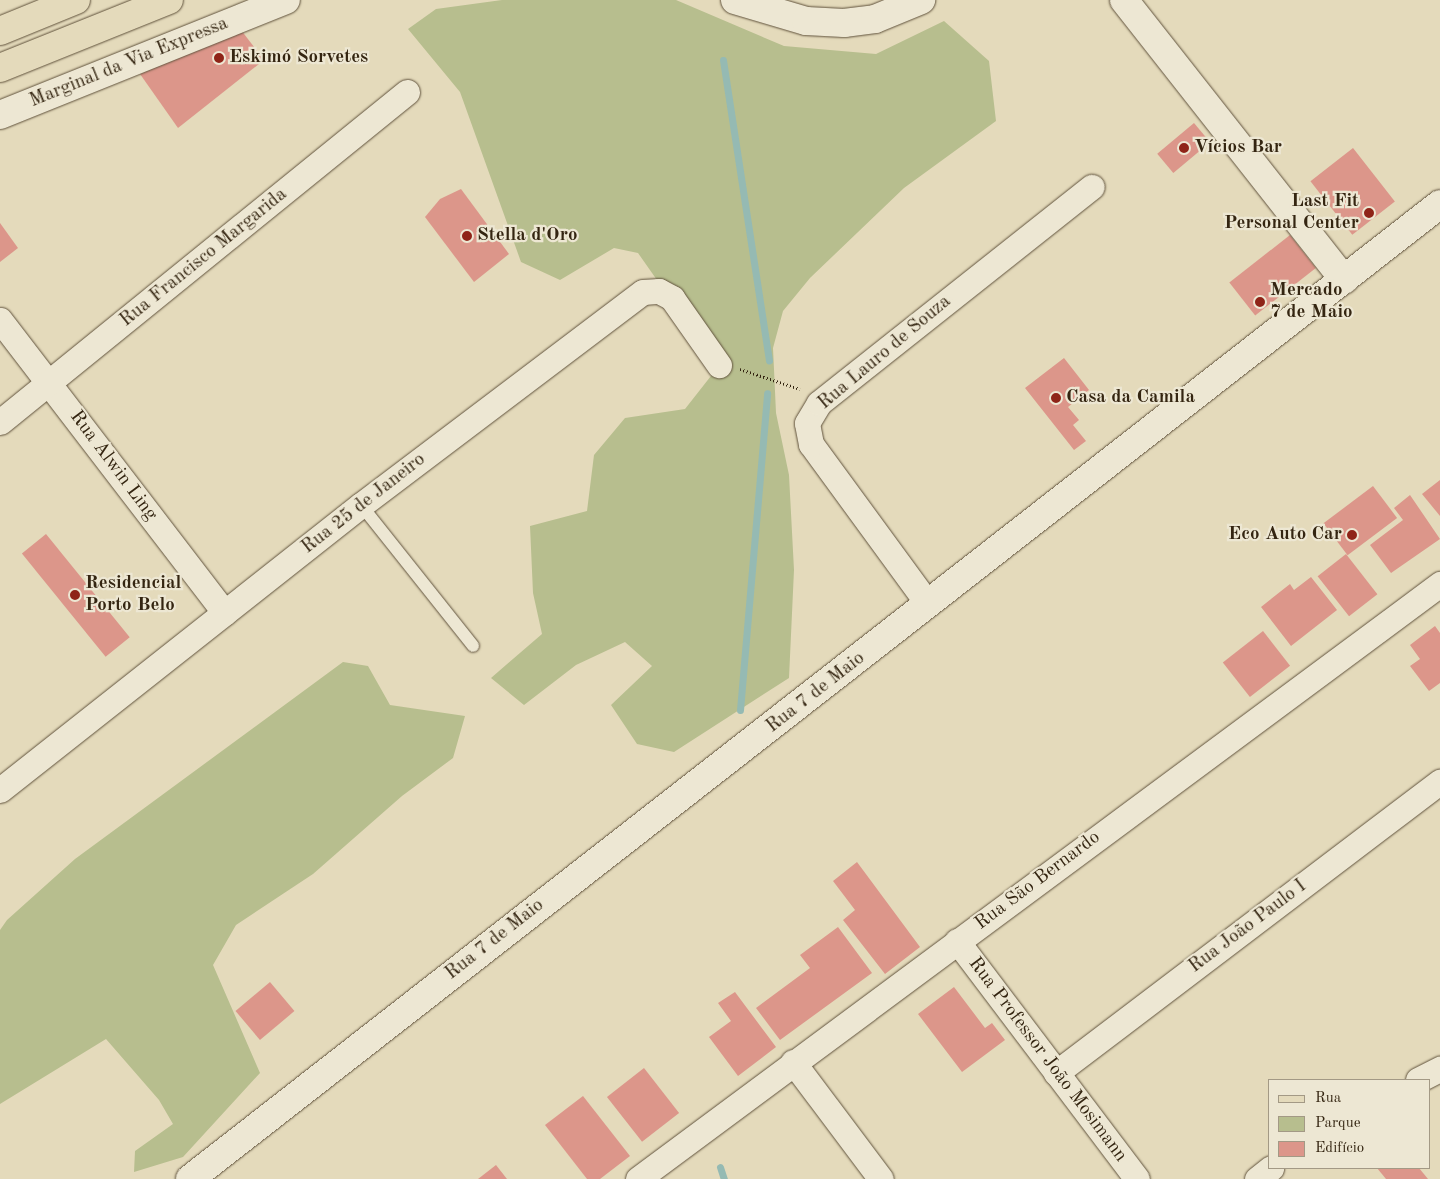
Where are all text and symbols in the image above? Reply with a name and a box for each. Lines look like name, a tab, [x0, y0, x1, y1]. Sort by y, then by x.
street label: Marginal da Via Expressa	[26, 13, 232, 113]
place label: Eskimó Sorvetes	[229, 47, 368, 69]
marker: Eskimó Sorvetes	[213, 52, 225, 64]
place label: Vícios Bar	[1194, 137, 1282, 159]
marker: Vícios Bar	[1178, 142, 1190, 154]
street label: Rua Francisco Margarida	[116, 184, 292, 332]
place label: Last Fit Personal Center	[1224, 191, 1359, 235]
marker: Last Fit Personal Center	[1363, 207, 1375, 219]
place label: Stella d'Oro	[477, 225, 577, 247]
marker: Stella d'Oro	[461, 230, 473, 242]
place label: Mercado 7 de Maio	[1270, 280, 1353, 324]
street label: Rua Lauro de Souza	[814, 291, 956, 415]
marker: Mercado 7 de Maio	[1254, 296, 1266, 308]
place label: Casa da Camila	[1066, 387, 1195, 409]
marker: Casa da Camila	[1050, 392, 1062, 404]
street label: Rua Alwin Ling	[64, 406, 162, 526]
street label: Rua 25 de Janeiro	[298, 449, 430, 559]
place label: Eco Auto Car	[1228, 524, 1342, 546]
marker: Eco Auto Car	[1346, 529, 1358, 541]
place label: Residencial Porto Belo	[85, 573, 181, 617]
marker: Residencial Porto Belo	[69, 589, 81, 601]
street label: Rua 7 de Maio	[762, 647, 870, 739]
street label: Rua São Bernardo	[971, 827, 1105, 935]
street label: Rua João Paulo I	[1185, 875, 1311, 979]
street label: Rua 7 de Maio	[441, 894, 549, 986]
street label: Rua Professor João Mosimann	[963, 953, 1131, 1167]
legend	[1268, 1079, 1430, 1169]
text: Rua	[1315, 1091, 1341, 1106]
text: Parque	[1315, 1116, 1361, 1131]
text: Edifício	[1315, 1141, 1364, 1156]

